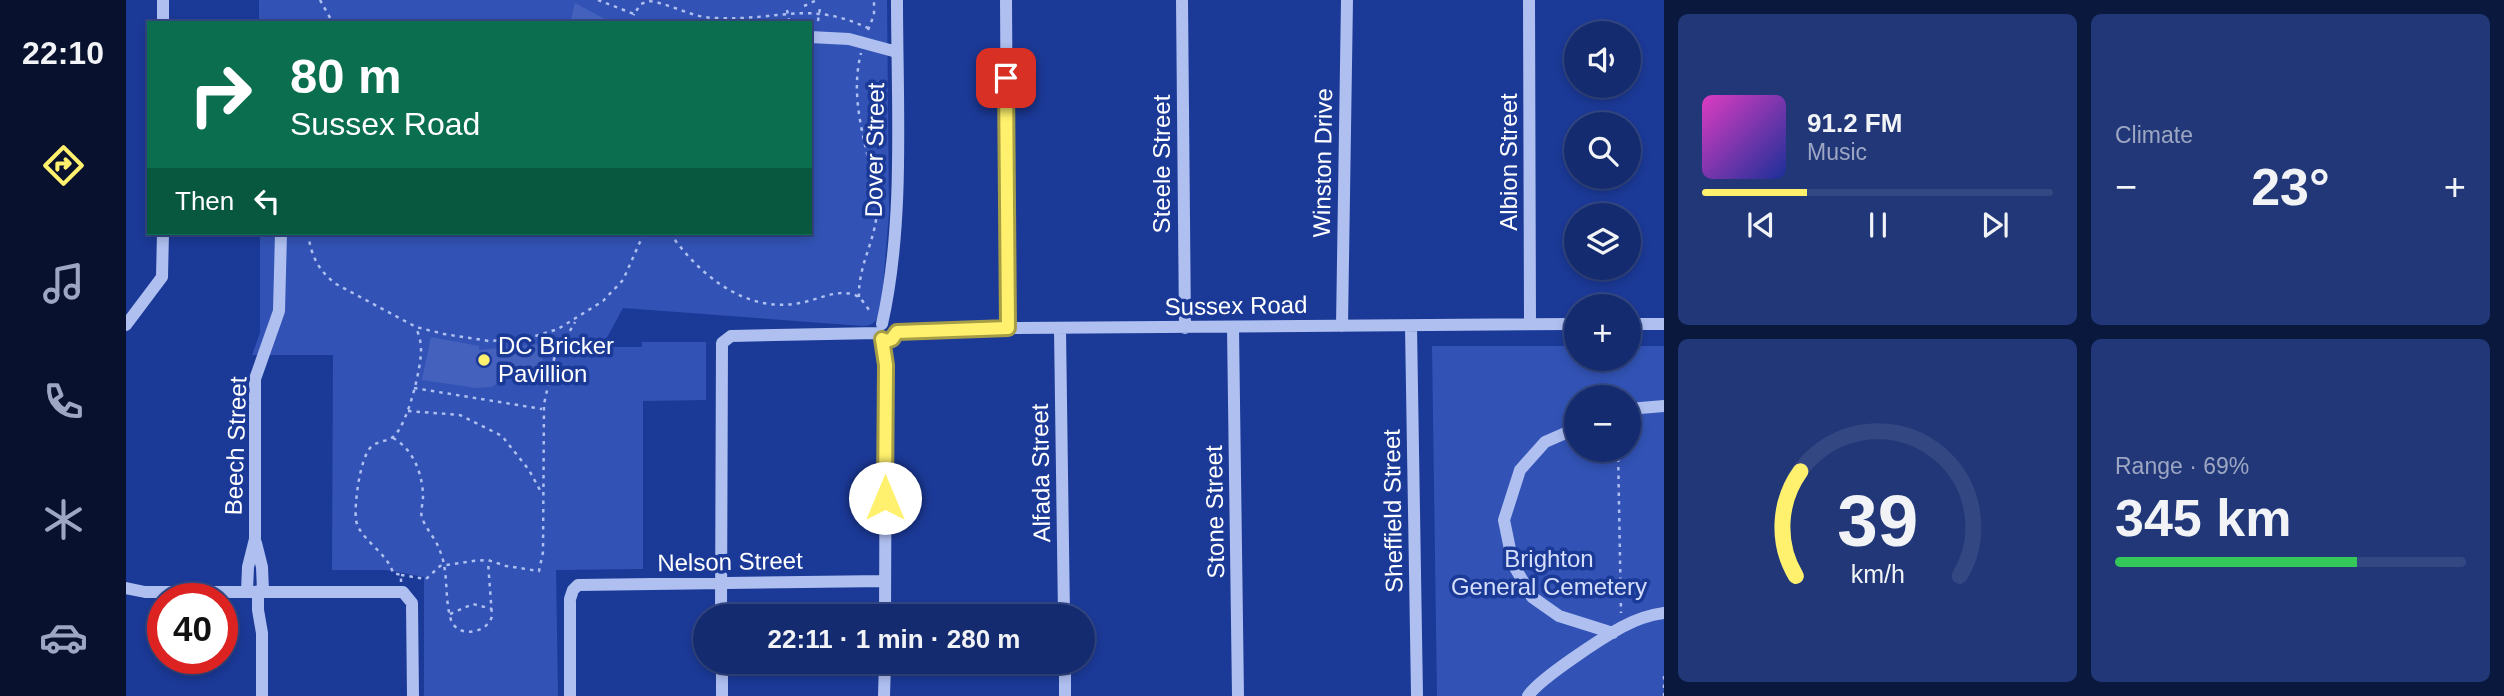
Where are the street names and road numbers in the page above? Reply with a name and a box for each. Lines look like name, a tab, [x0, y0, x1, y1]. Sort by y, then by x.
street label: Dover Street	[860, 82, 889, 218]
street label: Winston Drive	[1308, 88, 1337, 238]
street label: Albion Street	[1495, 93, 1522, 231]
street label: Steele Street	[1148, 94, 1175, 233]
street label: Sussex Road	[1164, 291, 1308, 320]
street label: Beech Street	[220, 376, 251, 516]
street label: Alfada Street	[1026, 403, 1055, 543]
street label: Sheffield Street	[1378, 429, 1407, 593]
street label: Stone Street	[1200, 445, 1229, 579]
street label: Nelson Street	[657, 547, 803, 576]

